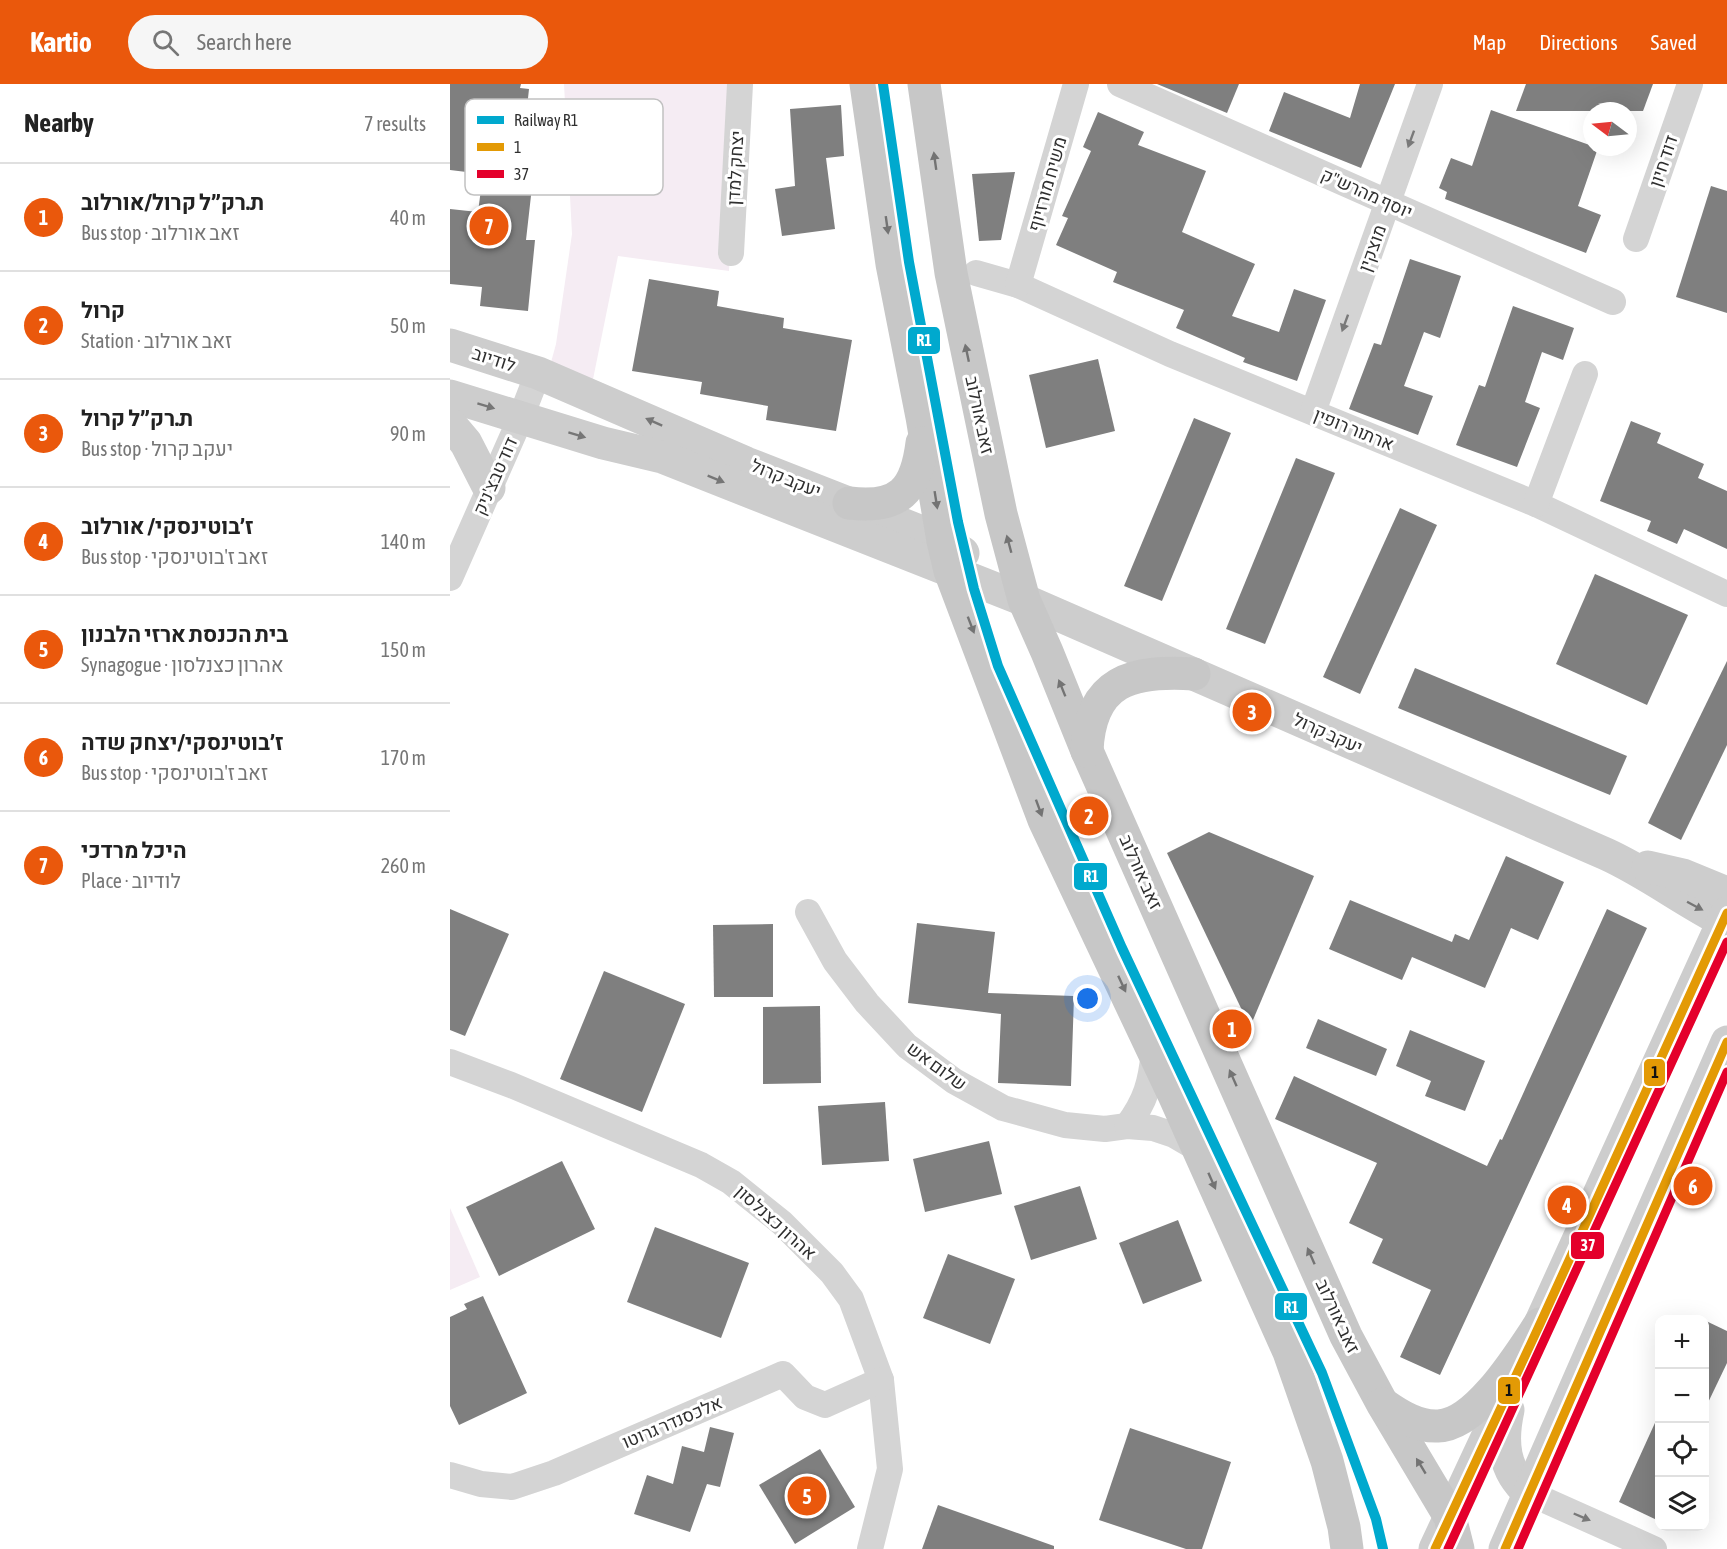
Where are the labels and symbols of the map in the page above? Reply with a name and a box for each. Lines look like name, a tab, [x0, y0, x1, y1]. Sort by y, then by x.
legend	[465, 99, 663, 195]
north arrow	[1583, 102, 1637, 156]
text: Railway R1	[514, 111, 578, 130]
street label: יצחק למדן	[723, 130, 747, 206]
one-way arrow	[1405, 130, 1415, 148]
street label: דוד חיון	[1644, 132, 1682, 190]
street label: משיח מורזיוף	[1023, 134, 1071, 234]
text: 1	[514, 138, 522, 156]
one-way arrow	[930, 151, 940, 170]
street label: יוסף מהרש"ק	[1318, 164, 1416, 222]
text: 37	[514, 165, 529, 183]
pin: 7	[470, 204, 508, 248]
one-way arrow	[882, 216, 891, 235]
street label: מוצקין	[1354, 222, 1390, 274]
one-way arrow	[1340, 314, 1350, 332]
line badge: R1	[907, 326, 941, 355]
text: R1	[916, 331, 932, 349]
street label: לודיוב	[470, 342, 518, 376]
one-way arrow	[962, 343, 971, 362]
street label: זאב אורלוב	[961, 374, 999, 456]
one-way arrow	[477, 402, 495, 411]
street label: ארתור רופין	[1311, 403, 1397, 455]
one-way arrow	[645, 417, 663, 426]
one-way arrow	[568, 431, 586, 440]
street label: דוד טבצ'ניק	[469, 434, 521, 518]
street label: יעקב קרול	[748, 454, 824, 502]
one-way arrow	[708, 474, 726, 484]
one-way arrow	[931, 490, 940, 509]
one-way arrow	[1003, 534, 1013, 553]
one-way arrow	[967, 616, 976, 634]
one-way arrow	[1057, 678, 1067, 696]
pin: 3	[1232, 690, 1272, 734]
street label: יעקב קרול	[1290, 708, 1366, 758]
pin: 2	[1070, 794, 1108, 838]
one-way arrow	[1035, 799, 1045, 817]
street label: זאב אורלוב	[1115, 831, 1167, 913]
line badge: R1	[1073, 862, 1108, 891]
text: R1	[1083, 867, 1099, 885]
one-way arrow	[1686, 901, 1703, 911]
one-way arrow	[1117, 976, 1126, 993]
your location	[1073, 984, 1102, 1013]
pin: 1	[1212, 1006, 1252, 1052]
street label: שלום אש	[903, 1037, 971, 1095]
line badge: 1	[1643, 1058, 1666, 1087]
text: 1	[1651, 1063, 1659, 1081]
one-way arrow	[1227, 1069, 1237, 1087]
pin: 6	[1674, 1164, 1712, 1208]
one-way arrow	[1208, 1172, 1217, 1189]
street label: אהרון כצנלסון	[731, 1180, 821, 1264]
pin: 4	[1548, 1182, 1586, 1228]
line badge: 37	[1570, 1231, 1605, 1260]
text: 37	[1580, 1236, 1596, 1254]
one-way arrow	[1306, 1247, 1316, 1265]
street label: זאב אורלוב	[1312, 1275, 1364, 1357]
line badge: R1	[1274, 1292, 1308, 1321]
text: R1	[1283, 1298, 1299, 1316]
line badge: 1	[1497, 1376, 1521, 1405]
text: 1	[1505, 1381, 1513, 1399]
street label: אלכסנדר גרוטו	[619, 1391, 725, 1453]
one-way arrow	[1415, 1458, 1426, 1474]
pin: 5	[788, 1474, 826, 1518]
one-way arrow	[1573, 1513, 1591, 1523]

